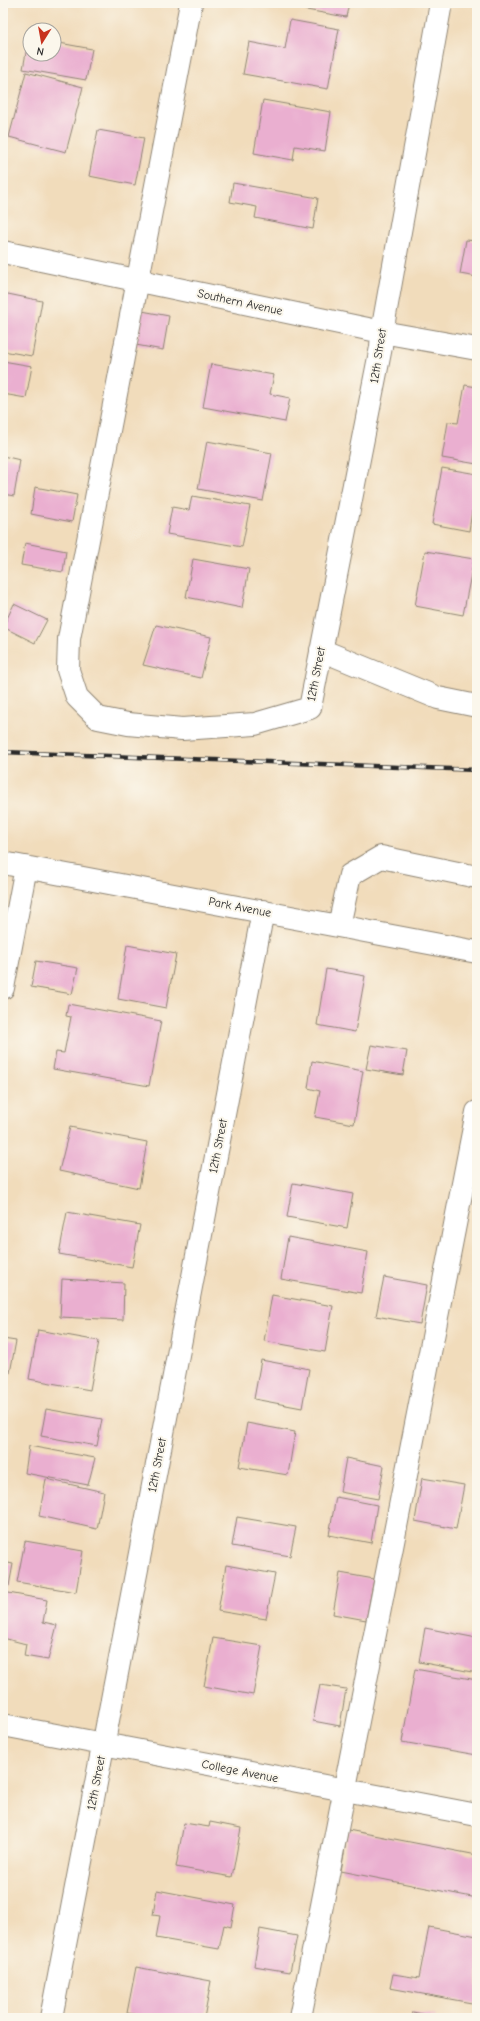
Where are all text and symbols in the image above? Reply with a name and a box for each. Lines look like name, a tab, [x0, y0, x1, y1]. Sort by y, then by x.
north arrow	[22, 22, 62, 62]
text: N	[35, 44, 45, 58]
street label: Southern Avenue	[196, 286, 284, 318]
street label: 12th Street	[367, 327, 389, 384]
street label: 12th Street	[304, 645, 328, 702]
street label: Park Avenue	[207, 894, 273, 920]
street label: 12th Street	[206, 1117, 230, 1174]
street label: 12th Street	[145, 1436, 169, 1493]
street label: 12th Street	[84, 1754, 108, 1811]
street label: College Avenue	[200, 1757, 280, 1785]

